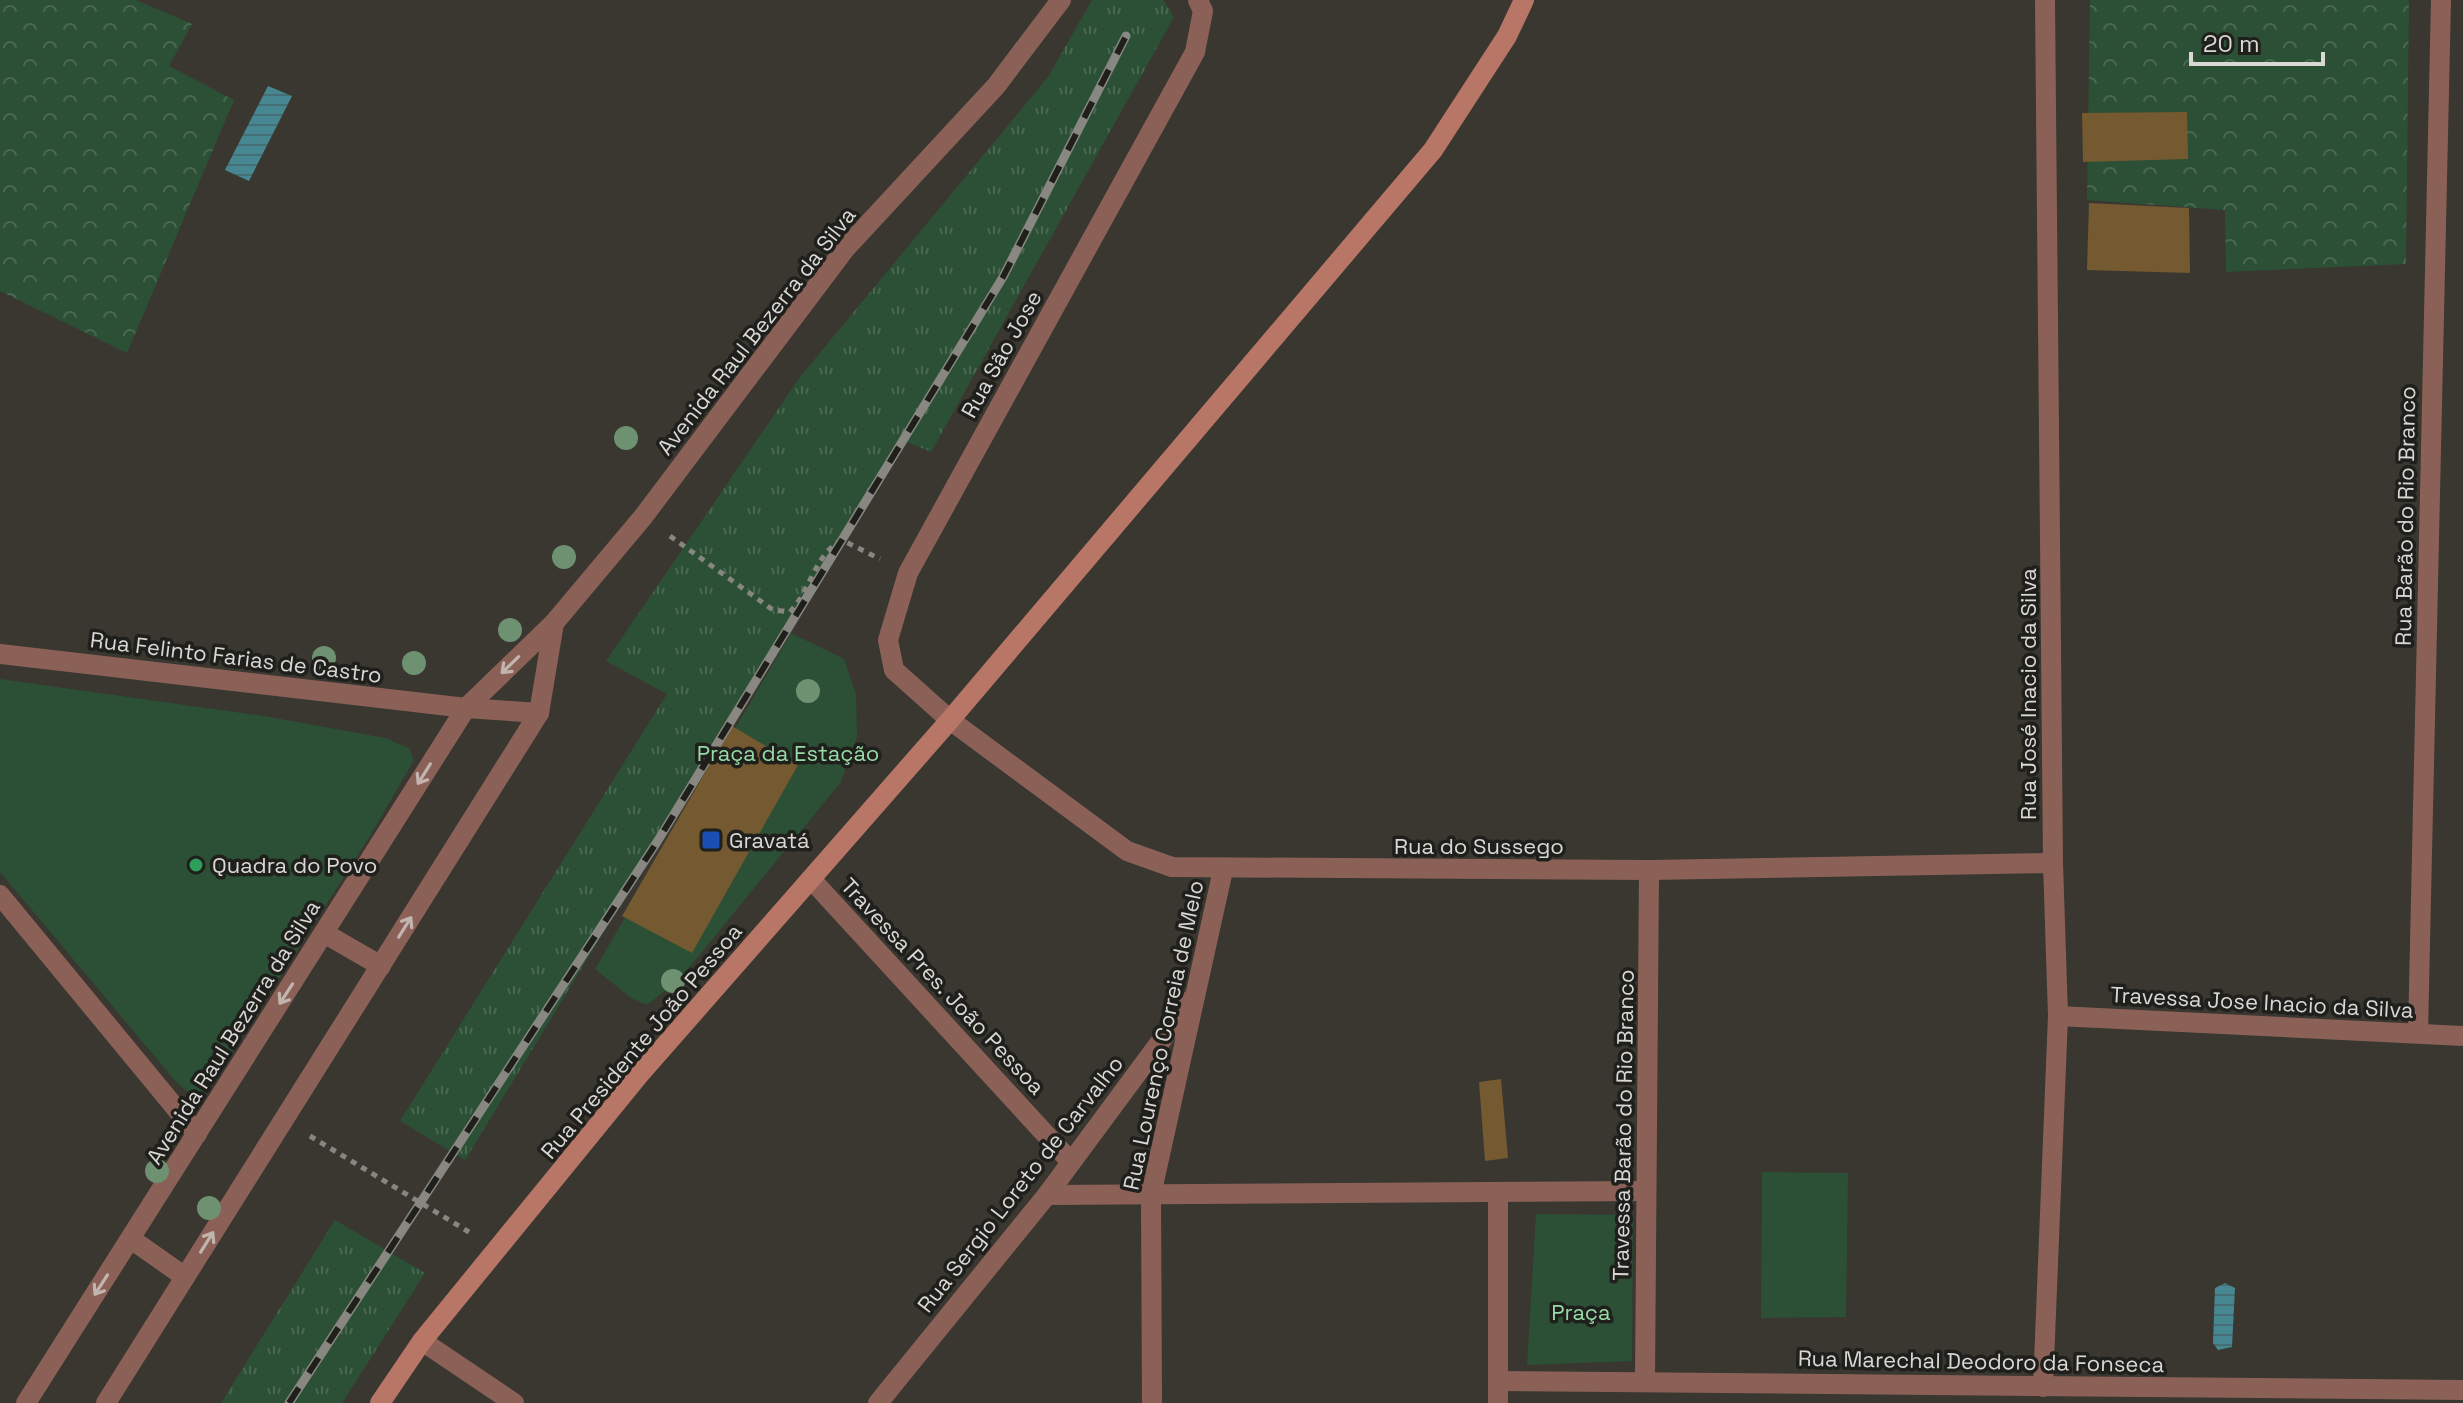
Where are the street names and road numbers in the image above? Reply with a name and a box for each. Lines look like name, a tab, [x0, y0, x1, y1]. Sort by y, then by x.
street label: Avenida Raul Bezerra da Silva	[651, 201, 862, 460]
street label: Rua São Jose	[954, 285, 1048, 423]
street label: Rua Barão do Rio Branco	[2389, 386, 2421, 646]
street label: Rua José Inacio da Silva	[2014, 568, 2042, 820]
street label: Rua Felinto Farias de Castro	[89, 625, 383, 689]
street label: Rua do Sussego	[1394, 832, 1564, 860]
street label: Travessa Pres. João Pessoa	[835, 872, 1051, 1101]
street label: Rua Lourenço Correia de Melo	[1116, 878, 1210, 1192]
street label: Avenida Raul Bezerra da Silva	[140, 894, 326, 1169]
street label: Rua Presidente João Pessoa	[534, 917, 748, 1164]
street label: Travessa Barão do Rio Branco	[1606, 969, 1640, 1281]
street label: Travessa Jose Inacio da Silva	[2110, 980, 2415, 1024]
street label: Rua Sergio Loreto de Carvalho	[911, 1050, 1129, 1318]
street label: Rua Marechal Deodoro da Fonseca	[1798, 1344, 2165, 1378]

